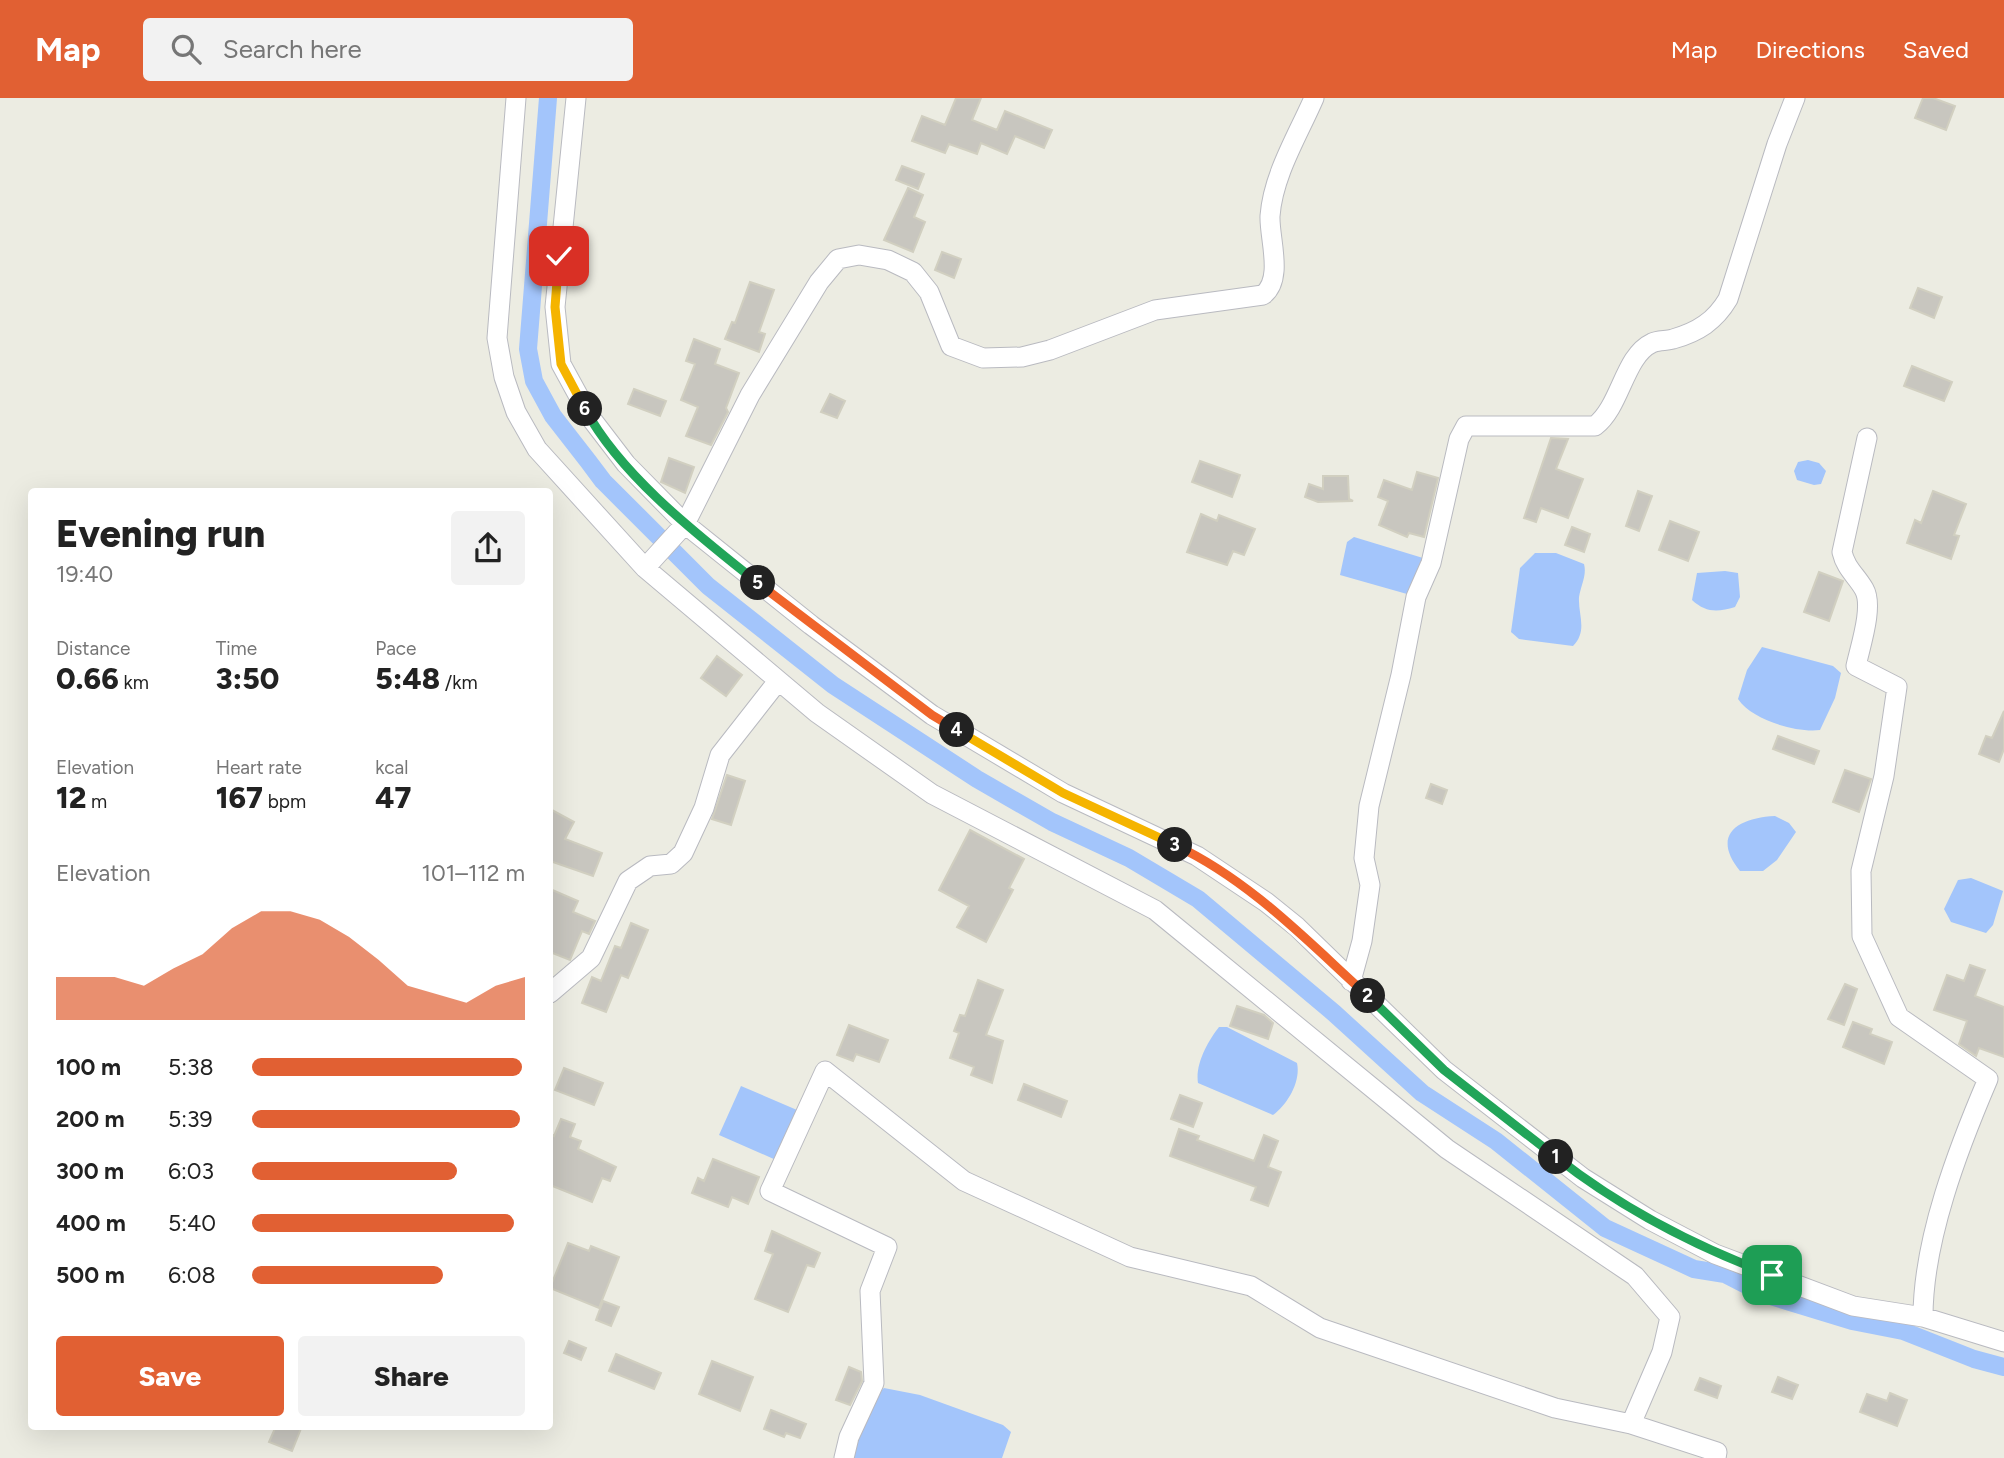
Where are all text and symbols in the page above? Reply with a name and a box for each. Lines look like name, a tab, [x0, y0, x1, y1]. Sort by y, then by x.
search box	[143, 18, 633, 81]
text: Map	[35, 30, 101, 69]
icon: search	[167, 30, 205, 68]
text: Search here	[223, 33, 362, 65]
text: Map	[1671, 35, 1717, 64]
text: Directions	[1755, 35, 1865, 64]
text: Saved	[1903, 35, 1969, 64]
pin	[529, 226, 589, 286]
icon: check	[540, 237, 578, 275]
pin: 6	[568, 392, 602, 426]
text: 6	[579, 397, 590, 420]
text: Evening run	[56, 511, 265, 557]
button: share	[451, 511, 525, 585]
text: 19:40	[56, 560, 113, 588]
pin: 5	[740, 566, 776, 601]
text: 5	[752, 571, 763, 594]
text: Distance	[56, 637, 130, 660]
text: Time	[216, 637, 257, 660]
text: Pace	[375, 637, 416, 660]
text: 0.66	[56, 660, 119, 697]
text: 3:50	[216, 660, 279, 697]
text: 5:48	[375, 660, 440, 697]
text: km	[119, 671, 149, 694]
text: /km	[440, 671, 478, 694]
pin: 4	[940, 712, 974, 748]
text: 4	[950, 718, 963, 741]
text: Elevation	[56, 756, 134, 779]
text: Heart rate	[216, 756, 302, 779]
text: kcal	[375, 756, 409, 779]
text: 12	[56, 779, 86, 816]
text: 167	[216, 779, 263, 816]
text: 47	[375, 779, 411, 816]
text: m	[86, 790, 107, 813]
text: bpm	[263, 790, 306, 813]
pin: 3	[1158, 828, 1192, 862]
text: 3	[1169, 833, 1180, 856]
text: Elevation	[56, 859, 151, 887]
text: 101–112 m	[421, 859, 525, 887]
pin: 2	[1350, 978, 1386, 1014]
text: 2	[1362, 984, 1373, 1007]
text: 100 m	[56, 1053, 121, 1081]
text: 5:38	[168, 1053, 214, 1081]
text: 200 m	[56, 1105, 125, 1133]
text: 5:39	[168, 1105, 213, 1133]
pin: 1	[1538, 1140, 1574, 1174]
text: 1	[1551, 1145, 1560, 1168]
text: 300 m	[56, 1157, 124, 1185]
text: 6:03	[168, 1157, 214, 1185]
text: 400 m	[56, 1209, 126, 1237]
text: 5:40	[168, 1209, 216, 1237]
pin	[1742, 1245, 1802, 1305]
icon: arrive	[1753, 1256, 1791, 1294]
text: 500 m	[56, 1261, 125, 1289]
text: 6:08	[168, 1261, 216, 1289]
button: Save	[56, 1336, 284, 1416]
button: Share	[298, 1336, 525, 1416]

